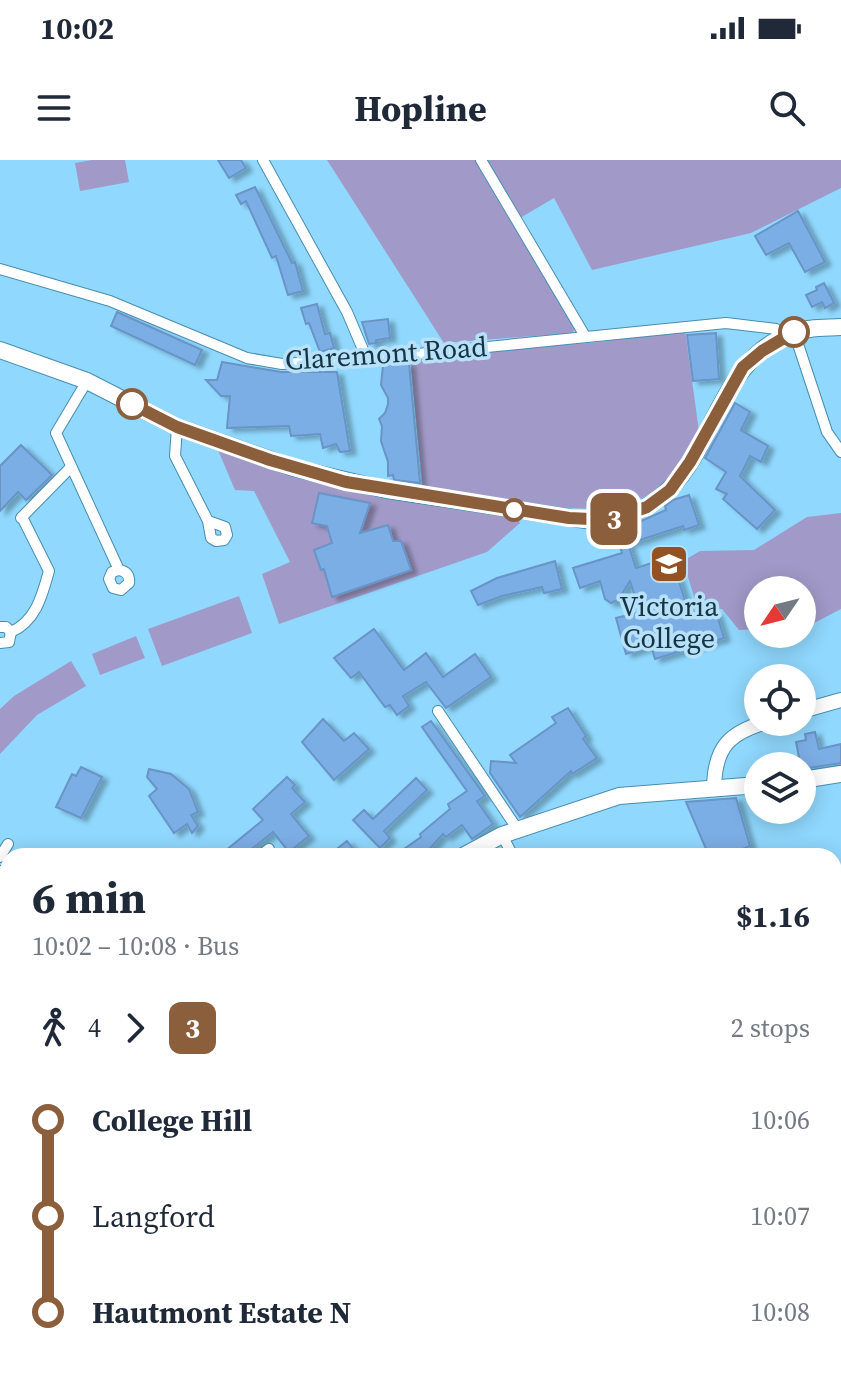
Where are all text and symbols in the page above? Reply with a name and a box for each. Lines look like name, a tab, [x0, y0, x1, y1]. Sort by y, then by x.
text: 10:02	[40, 8, 114, 49]
text: Hopline	[354, 84, 487, 133]
icon: menu	[32, 86, 76, 130]
icon: search	[765, 86, 809, 130]
unlabelled marker	[779, 317, 809, 347]
street label: Claremont Road	[284, 327, 488, 379]
unlabelled marker	[117, 389, 147, 419]
line badge: 3	[588, 493, 640, 545]
unlabelled marker	[503, 499, 525, 521]
text: 3	[606, 500, 622, 538]
school or university icon: Victoria College	[648, 543, 690, 585]
north arrow	[744, 576, 816, 648]
map controls	[744, 576, 816, 824]
place label: Victoria College	[620, 587, 719, 657]
button: locate	[744, 664, 816, 736]
button: layers	[744, 752, 816, 824]
text: 6 min	[32, 867, 146, 928]
text: $1.16	[736, 896, 810, 937]
text: 10:02 – 10:08 · Bus	[32, 928, 239, 964]
icon: walk	[32, 1006, 76, 1050]
icon: forward	[113, 1006, 157, 1050]
text: 3	[185, 1009, 200, 1047]
text: 4	[88, 1010, 101, 1046]
text: 2 stops	[731, 1010, 810, 1046]
text: College Hill	[92, 1100, 252, 1141]
text: 10:06	[750, 1102, 810, 1138]
text: Langford	[92, 1196, 215, 1237]
text: 10:07	[750, 1198, 810, 1234]
text: Hautmont Estate N	[92, 1292, 351, 1333]
text: 10:08	[750, 1294, 810, 1330]

